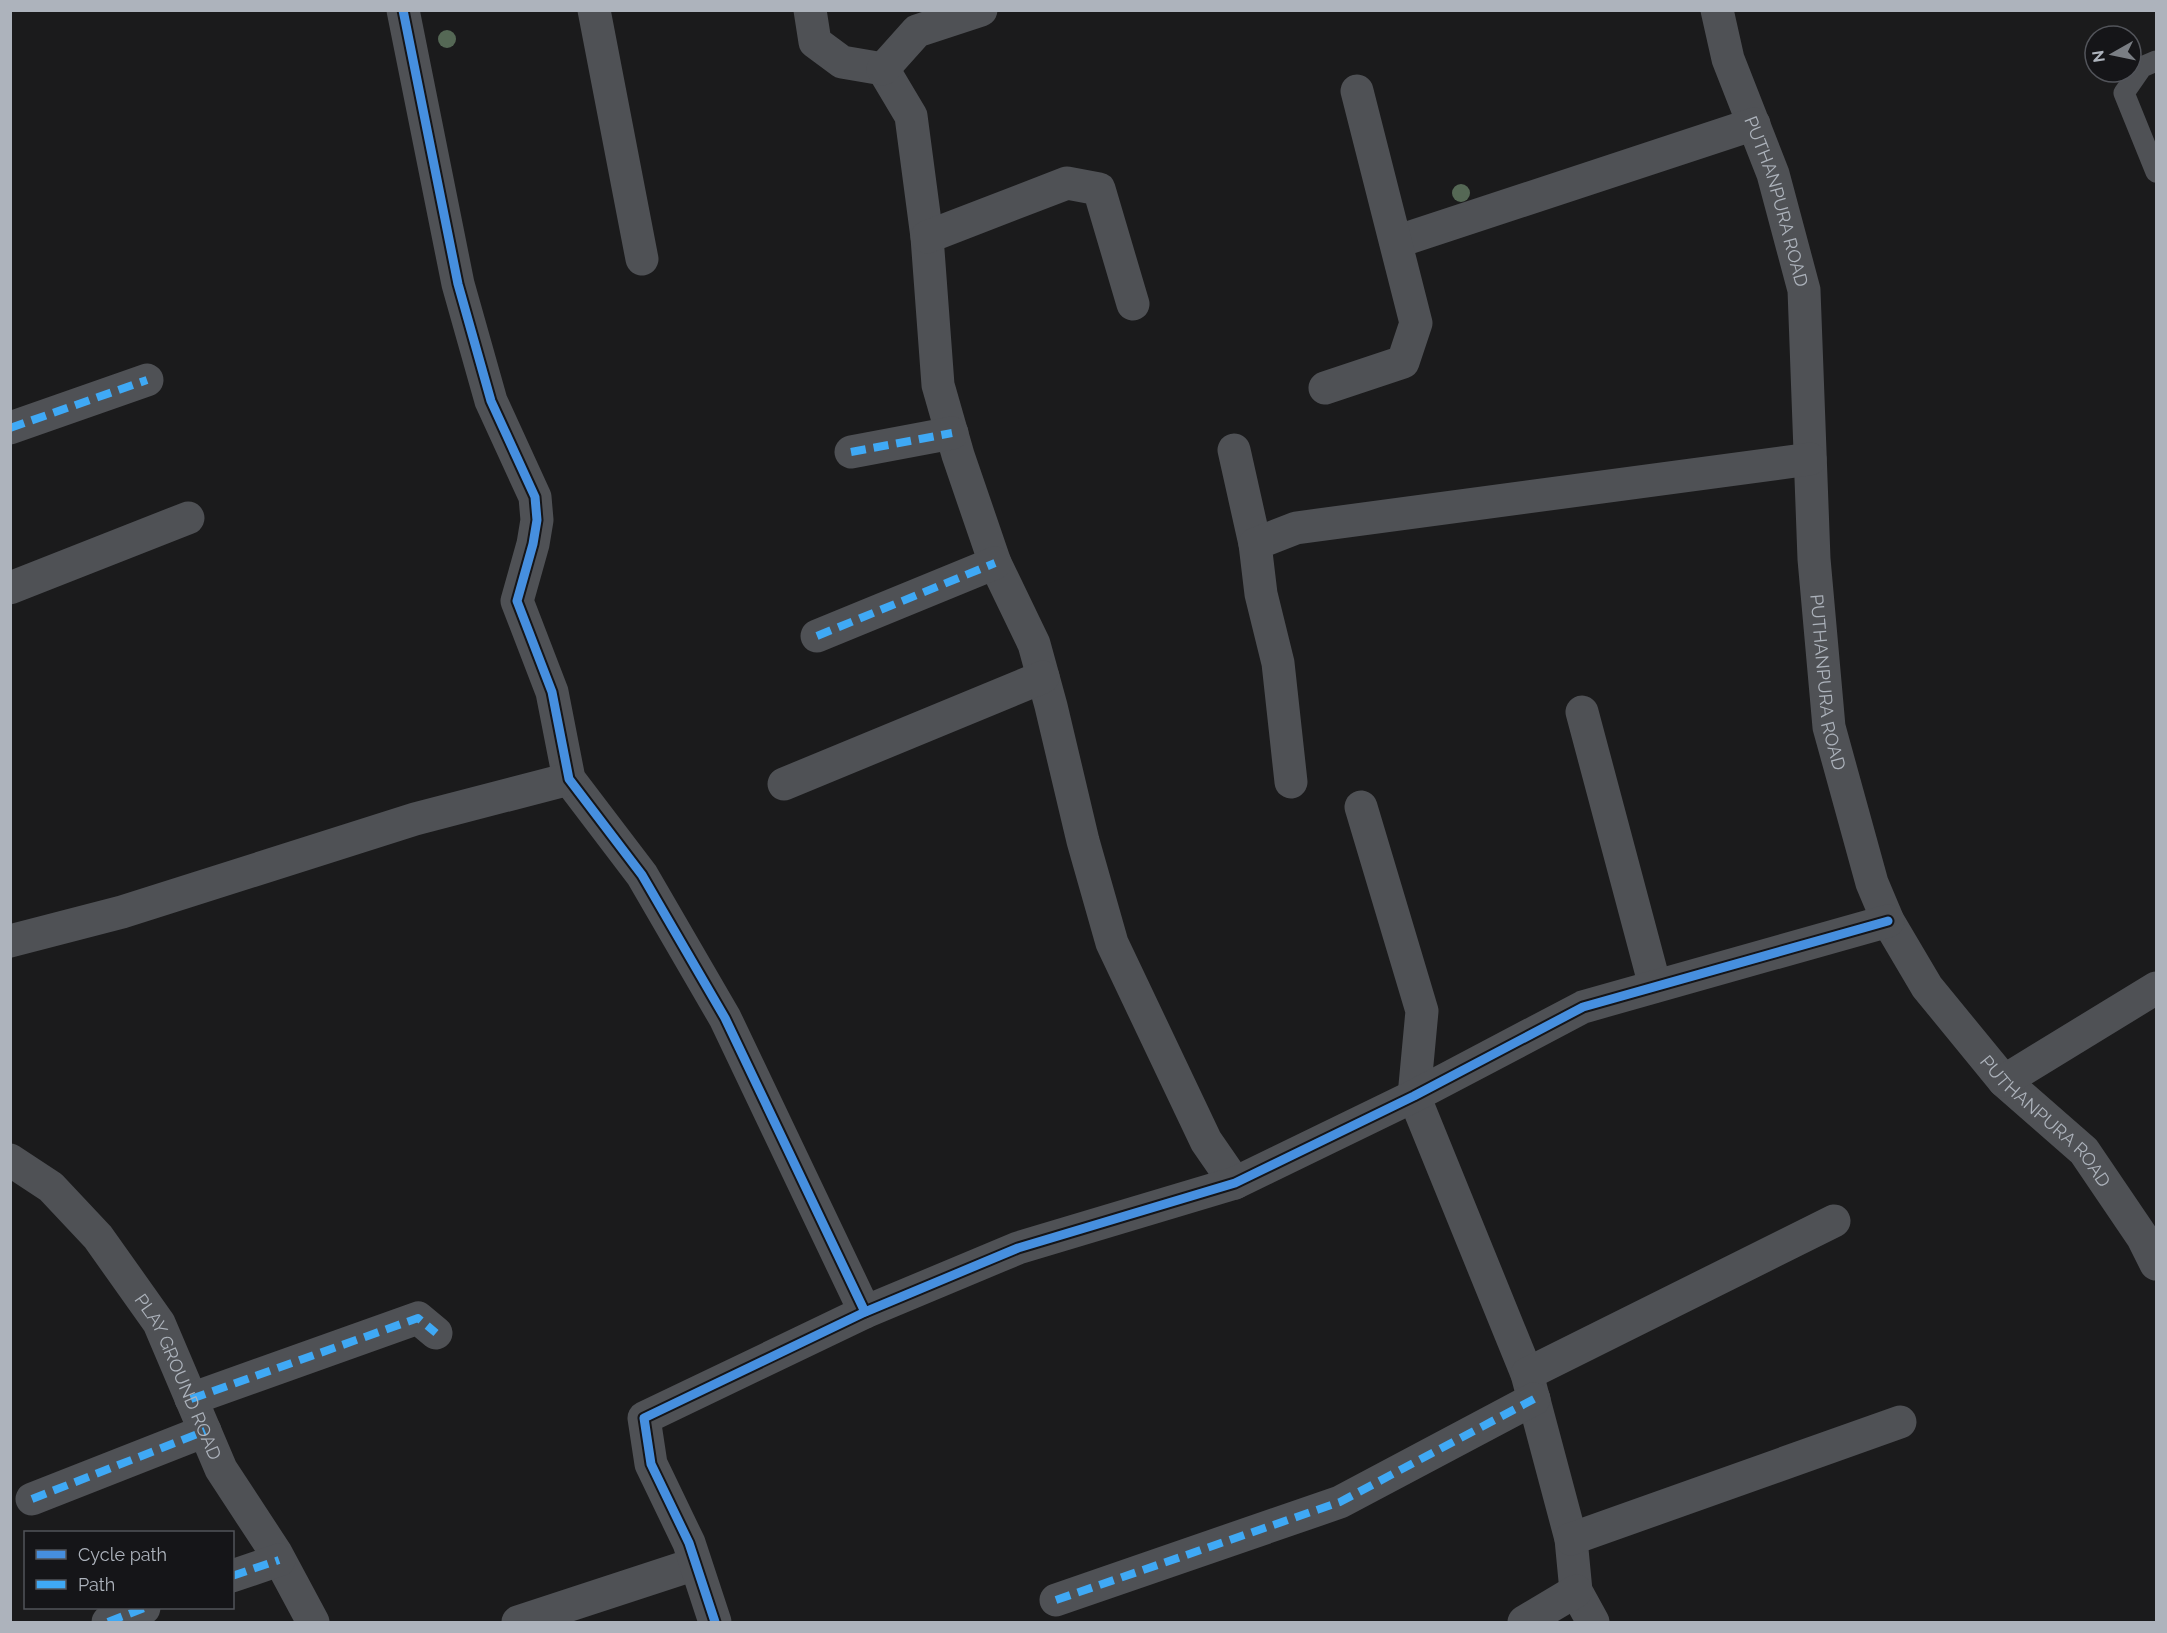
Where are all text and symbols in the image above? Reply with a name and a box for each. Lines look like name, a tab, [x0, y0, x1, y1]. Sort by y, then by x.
north arrow	[2083, 24, 2143, 84]
text: N	[2088, 49, 2109, 64]
street label: PUTHANPURA ROAD	[1741, 113, 1813, 289]
street label: PUTHANPURA ROAD	[1807, 593, 1851, 773]
street label: PUTHANPURA ROAD	[1976, 1051, 2116, 1191]
street label: PLAY GROUND ROAD	[131, 1289, 226, 1463]
legend	[24, 1531, 234, 1609]
text: Cycle path	[78, 1544, 167, 1565]
text: Path	[78, 1574, 115, 1595]

